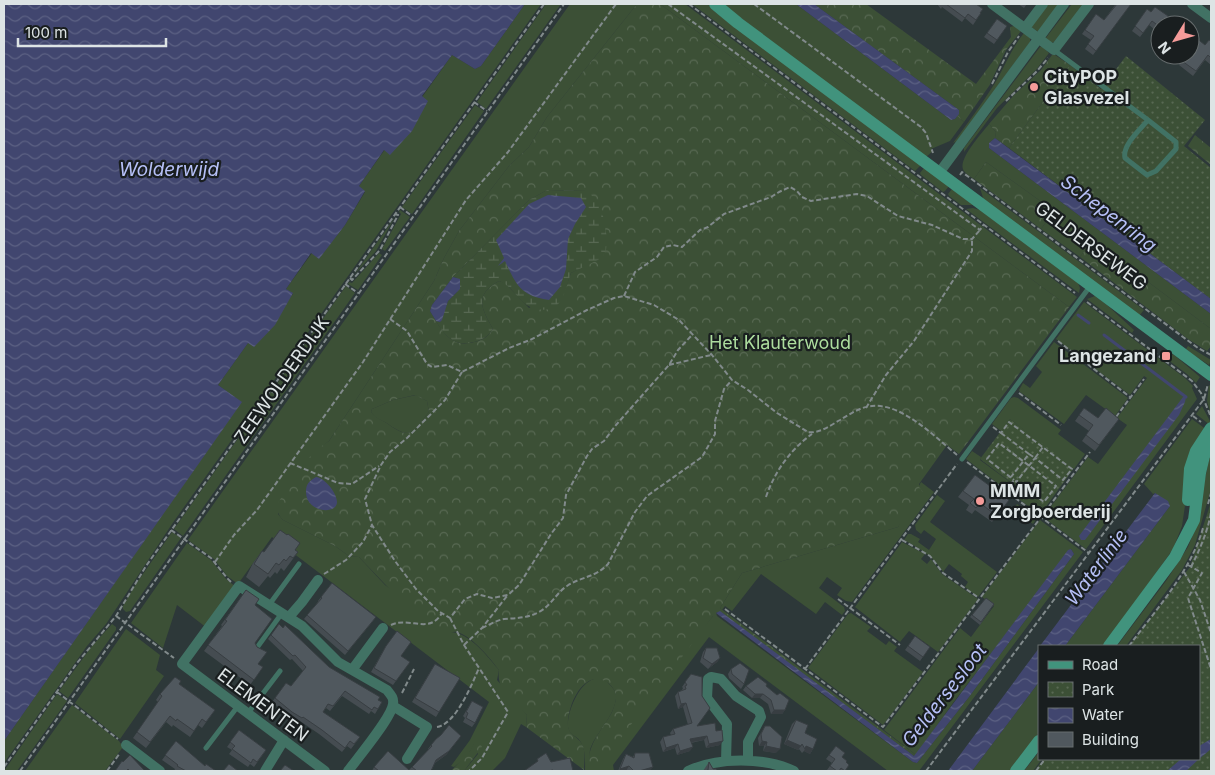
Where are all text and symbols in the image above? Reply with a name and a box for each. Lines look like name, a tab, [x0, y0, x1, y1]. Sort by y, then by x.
scale bar	[18, 15, 165, 47]
north arrow	[1150, 15, 1200, 65]
text: 100 m	[25, 23, 67, 42]
text: N	[1154, 39, 1174, 58]
place label: CityPOP Glasvezel	[1044, 66, 1129, 108]
marker: CityPOP Glasvezel	[1028, 81, 1040, 93]
water label: Wolderwijd	[119, 158, 219, 181]
water label: Schepenring	[1056, 170, 1161, 257]
street label: GELDERSEWEG	[1031, 197, 1151, 294]
street label: ZEEWOLDERDIJK	[230, 312, 333, 447]
park label: Het Klauterwoud	[709, 332, 851, 353]
place label: Langezand	[1059, 345, 1156, 366]
marker: Langezand	[1160, 350, 1172, 362]
place label: MMM Zorgboerderij	[990, 480, 1111, 522]
marker: MMM Zorgboerderij	[974, 495, 986, 507]
water label: Waterlinie	[1060, 524, 1133, 610]
water label: Geldersesloot	[897, 639, 992, 751]
legend	[1038, 645, 1200, 760]
text: Road	[1082, 655, 1118, 674]
street label: ELEMENTEN	[214, 664, 313, 746]
text: Park	[1082, 680, 1115, 699]
text: Water	[1082, 705, 1124, 724]
text: Building	[1082, 730, 1139, 749]

